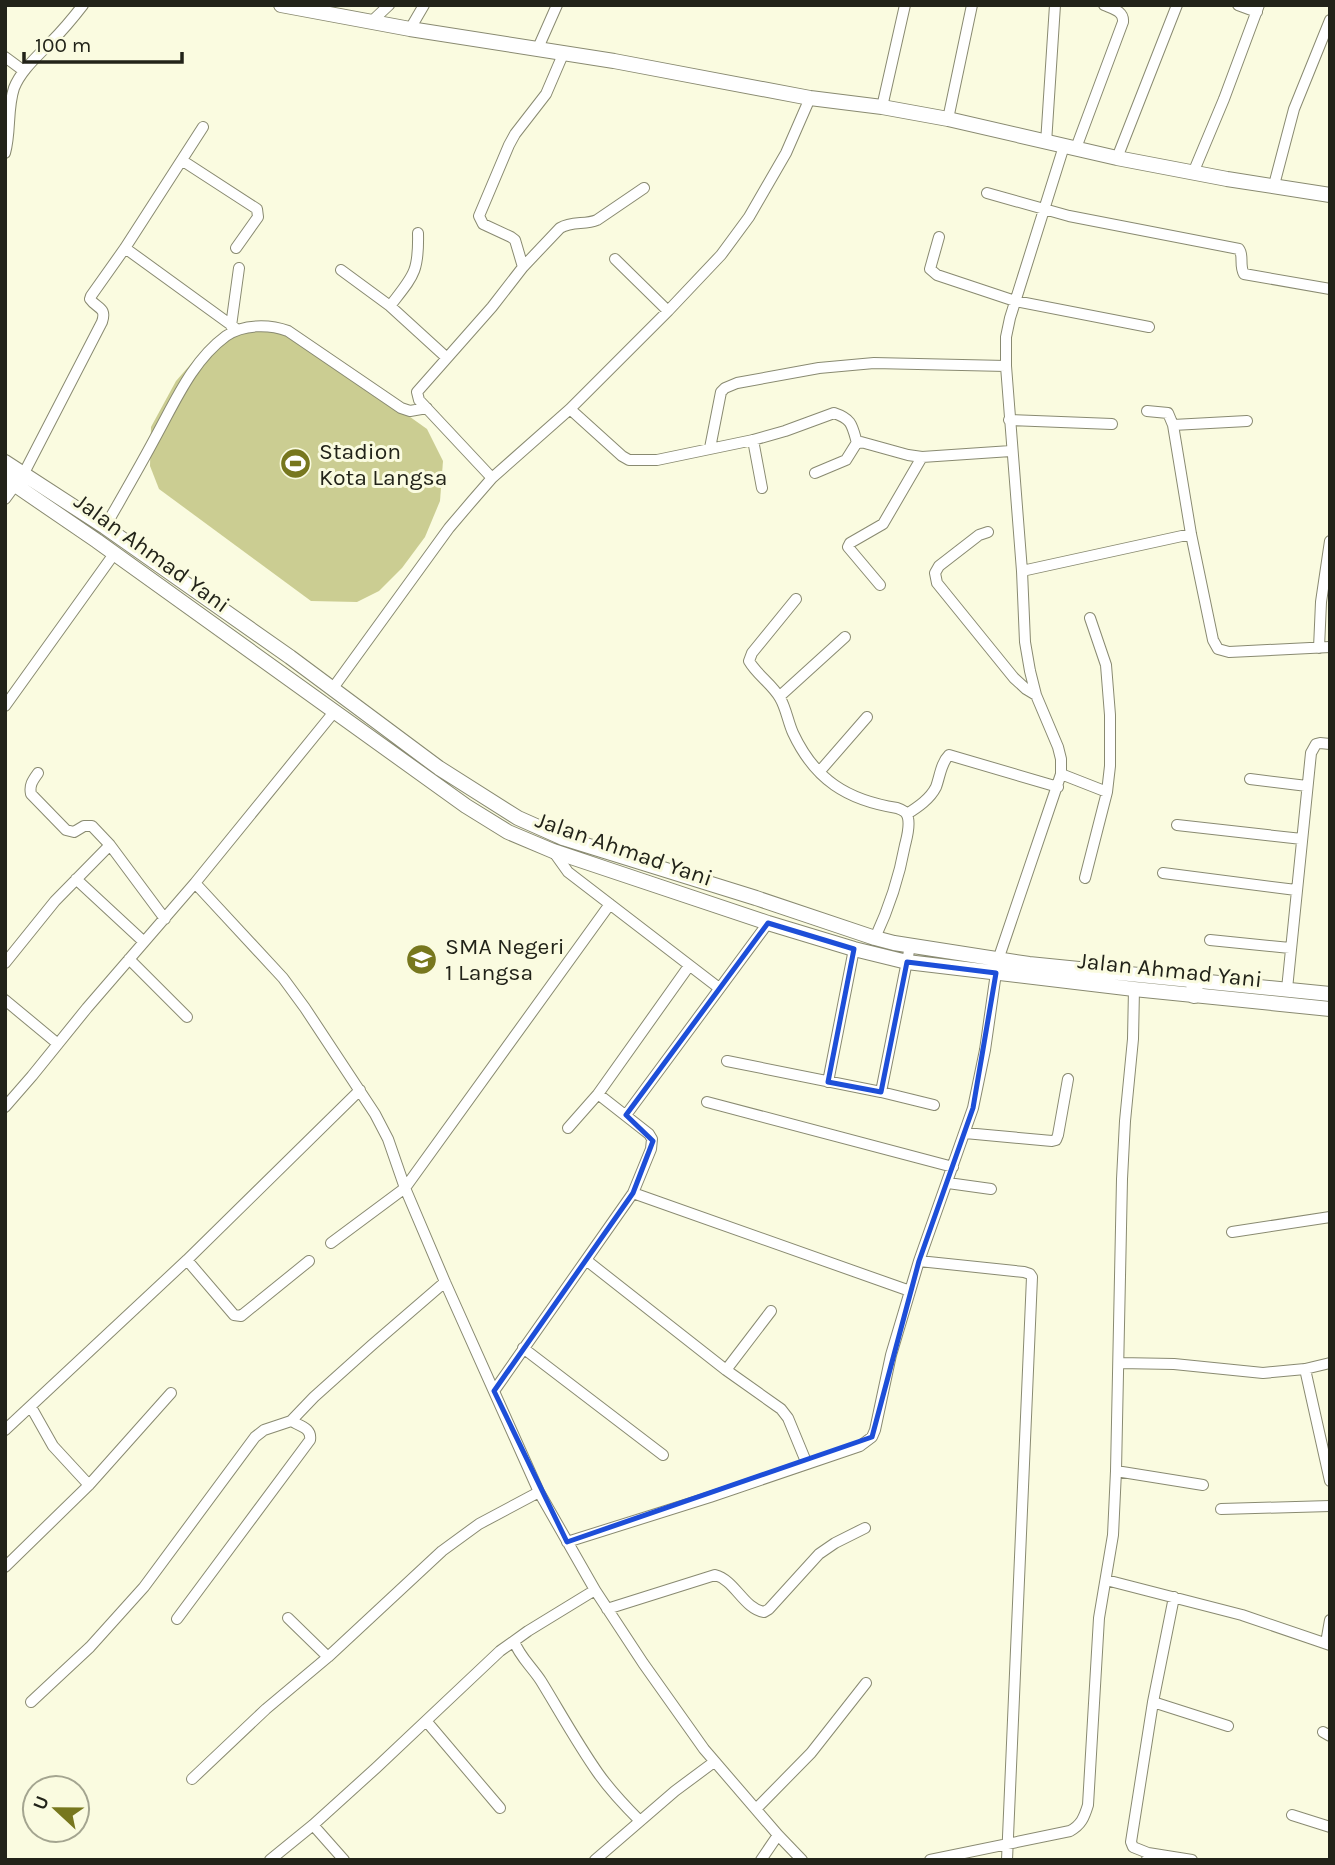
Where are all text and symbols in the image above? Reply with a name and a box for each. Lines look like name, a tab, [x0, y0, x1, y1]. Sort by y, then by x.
scale bar	[24, 21, 182, 65]
text: 100 m	[35, 33, 92, 57]
place label: Stadion Kota Langsa	[319, 438, 447, 491]
sports icon: Stadion Kota Langsa	[279, 447, 313, 481]
street label: Jalan Ahmad Yani	[69, 488, 235, 618]
street label: Jalan Ahmad Yani	[532, 806, 716, 892]
place label: SMA Negeri 1 Langsa	[445, 933, 565, 986]
school or university icon: SMA Negeri 1 Langsa	[405, 942, 439, 976]
street label: Jalan Ahmad Yani	[1076, 947, 1264, 993]
north arrow	[21, 1774, 91, 1844]
text: U	[29, 1793, 54, 1813]

